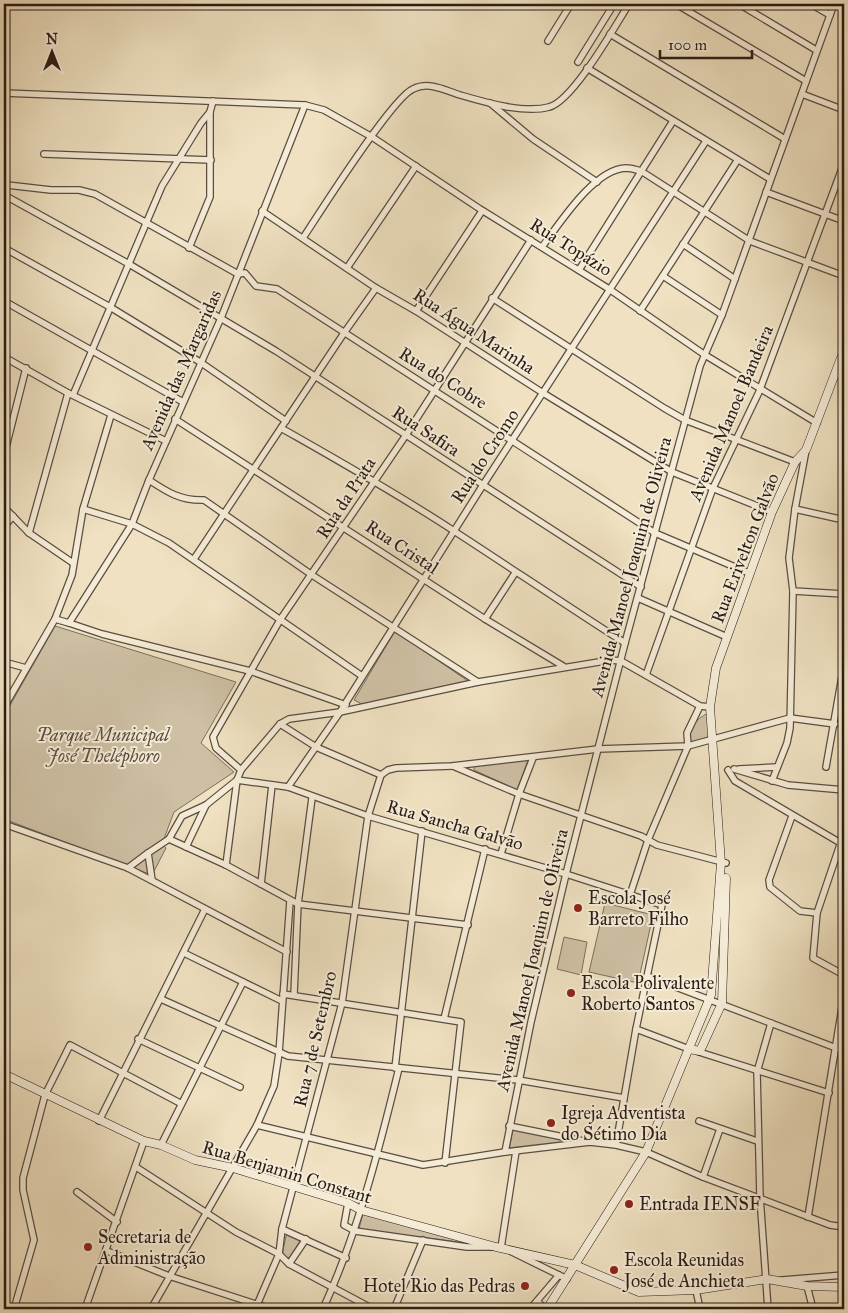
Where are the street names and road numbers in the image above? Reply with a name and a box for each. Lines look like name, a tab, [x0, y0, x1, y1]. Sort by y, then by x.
street label: Rua Topázio	[526, 213, 616, 281]
street label: Rua Água Marinha	[409, 282, 540, 380]
street label: Avenida das Margaridas	[135, 286, 227, 455]
street label: Avenida Manoel Bandeira	[684, 321, 778, 505]
street label: Rua do Cobre	[395, 342, 491, 414]
street label: Rua Safira	[388, 401, 464, 461]
street label: Rua do Cromo	[446, 405, 524, 507]
street label: Avenida Manoel Joaquim de Oliveira	[585, 434, 677, 701]
street label: Rua da Prata	[312, 453, 381, 543]
street label: Rua Erivelton Galvão	[706, 470, 784, 626]
street label: Rua Cristal	[361, 515, 443, 579]
street label: Rua Sancha Galvão	[384, 795, 526, 855]
street label: Avenida Manoel Joaquim de Oliveira	[491, 826, 574, 1095]
street label: Rua 7 de Setembro	[289, 969, 341, 1109]
street label: Rua Benjamin Constant	[200, 1136, 375, 1208]

